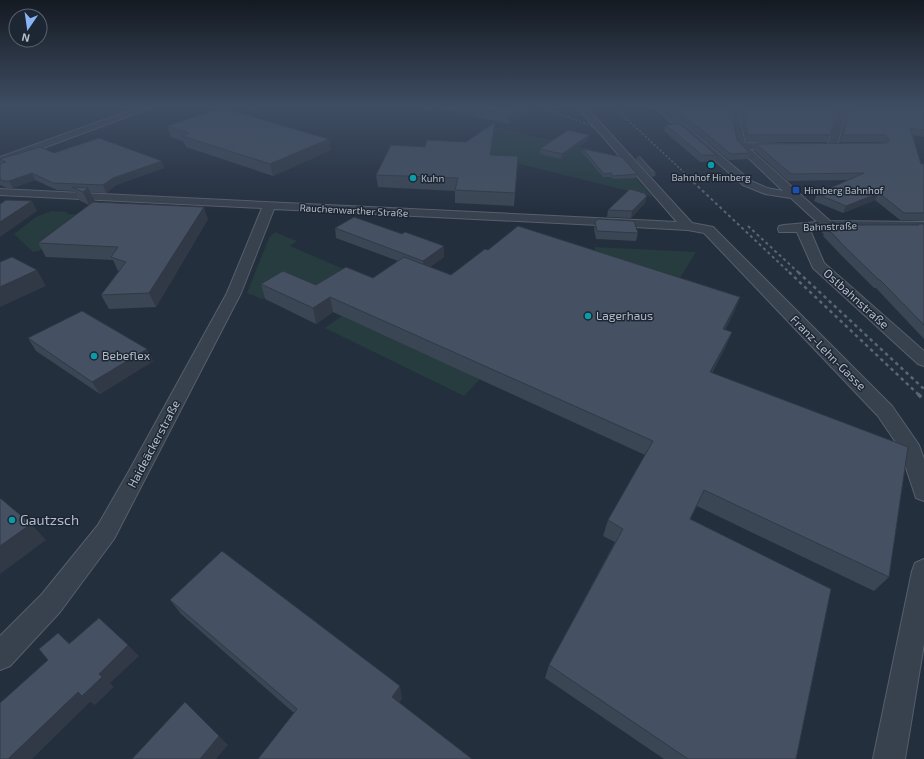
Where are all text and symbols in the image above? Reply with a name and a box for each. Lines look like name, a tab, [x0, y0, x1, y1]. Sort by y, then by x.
north arrow	[8, 8, 48, 48]
text: N	[20, 31, 31, 45]
marker: Bahnhof Himberg	[706, 160, 716, 170]
place label: Bahnhof Himberg	[671, 171, 751, 183]
place label: Kuhn	[421, 172, 444, 184]
marker: Kuhn	[408, 173, 418, 183]
place label: Himberg Bahnhof	[804, 184, 884, 196]
marker: Himberg Bahnhof	[791, 185, 801, 195]
street label: Rauchenwarther Straße	[299, 201, 409, 219]
street label: Bahnstraße	[803, 219, 857, 233]
street label: Ostbahnstraße	[821, 265, 892, 331]
place label: Lagerhaus	[596, 308, 653, 322]
marker: Lagerhaus	[583, 311, 593, 321]
street label: Franz-Lehn-Gasse	[788, 312, 869, 393]
place label: Bebeflex	[102, 348, 151, 362]
marker: Bebeflex	[89, 351, 99, 361]
street label: Haideäckerstraße	[124, 397, 182, 490]
place label: Gautzsch	[20, 511, 79, 528]
marker: Gautzsch	[7, 515, 17, 525]

